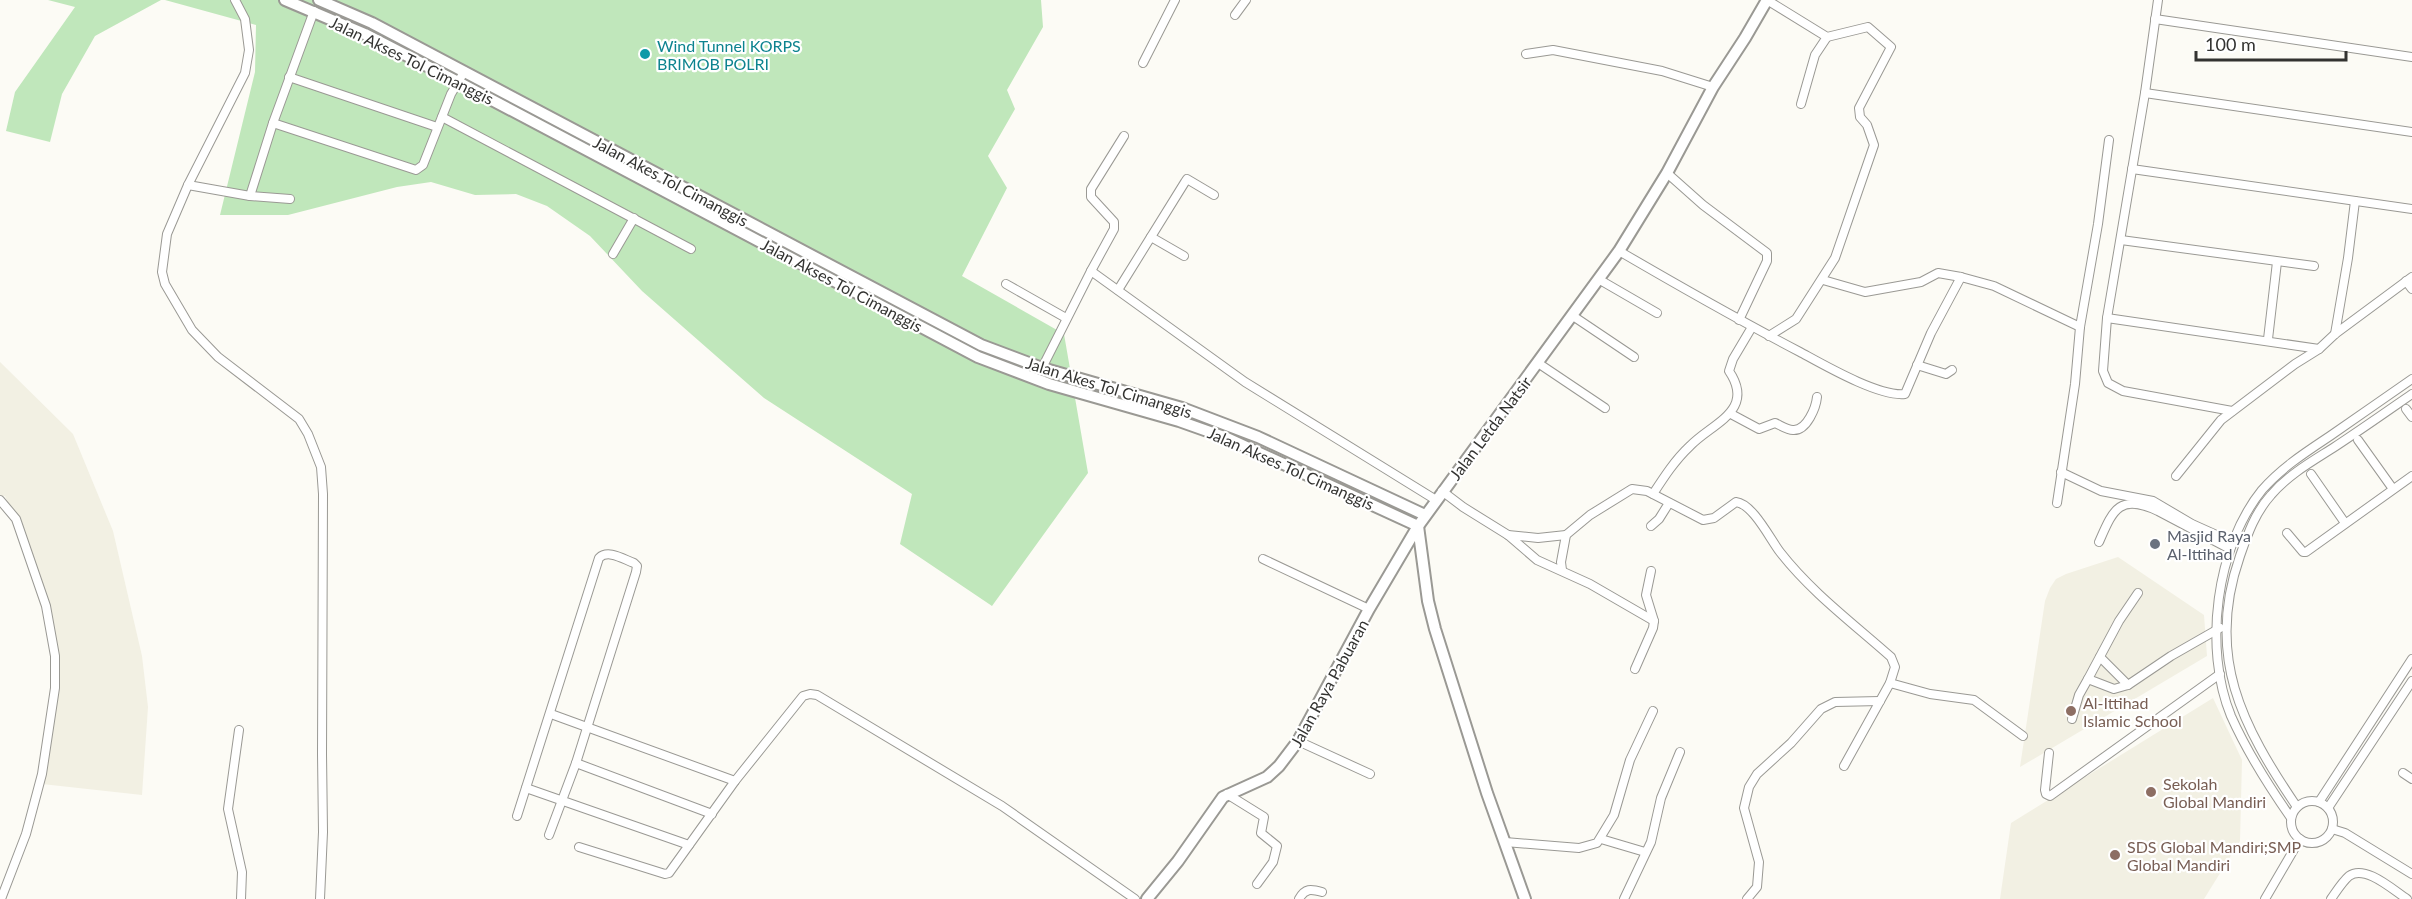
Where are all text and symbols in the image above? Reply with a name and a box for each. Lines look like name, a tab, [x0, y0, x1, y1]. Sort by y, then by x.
street label: Jalan Akses Tol Cimanggis	[327, 12, 497, 108]
scale bar	[2196, 24, 2346, 62]
text: 100 m	[2205, 33, 2256, 55]
place label: Wind Tunnel KORPS BRIMOB POLRI	[657, 36, 801, 73]
marker: Wind Tunnel KORPS BRIMOB POLRI	[638, 47, 652, 61]
street label: Jalan Akes Tol Cimanggis	[590, 132, 752, 230]
street label: Jalan Akses Tol Cimanggis	[758, 234, 926, 336]
street label: Jalan Akes Tol Cimanggis	[1024, 353, 1194, 421]
street label: Jalan Letda Natsir	[1445, 373, 1535, 483]
street label: Jalan Akses Tol Cimanggis	[1205, 423, 1377, 513]
place label: Masjid Raya Al-Ittihad	[2167, 526, 2251, 563]
marker: Masjid Raya Al-Ittihad	[2148, 537, 2162, 551]
street label: Jalan Raya Pabuaran	[1286, 616, 1372, 750]
place label: Al-Ittihad Islamic School	[2083, 693, 2182, 730]
marker: Al-Ittihad Islamic School	[2064, 704, 2078, 718]
place label: Sekolah Global Mandiri	[2163, 774, 2266, 811]
marker: Sekolah Global Mandiri	[2144, 785, 2158, 799]
place label: SDS Global Mandiri;SMP Global Mandiri	[2127, 837, 2302, 874]
marker: SDS Global Mandiri;SMP Global Mandiri	[2108, 848, 2122, 862]

